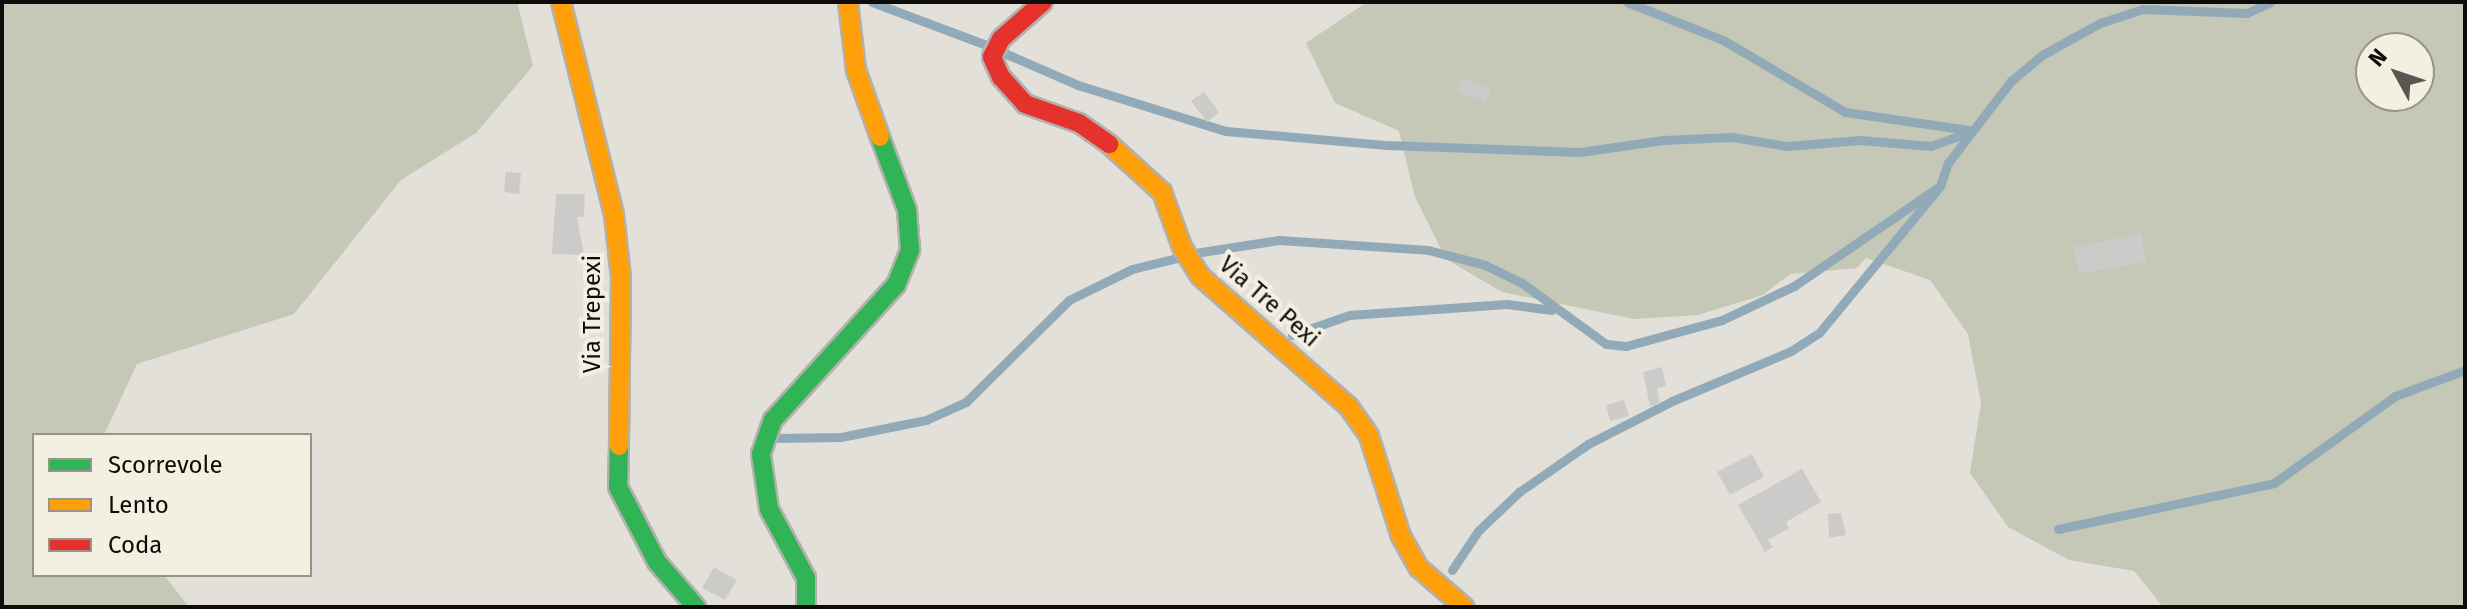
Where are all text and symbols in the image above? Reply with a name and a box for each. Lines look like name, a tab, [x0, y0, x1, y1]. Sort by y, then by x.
north arrow	[2355, 32, 2435, 112]
text: N	[2363, 43, 2393, 72]
street label: Via Tre Pexi	[1213, 251, 1325, 353]
street label: Via Trepexi	[579, 255, 607, 373]
legend	[32, 433, 312, 577]
text: Scorrevole	[108, 451, 223, 479]
text: Lento	[108, 491, 169, 519]
text: Coda	[108, 531, 162, 559]

